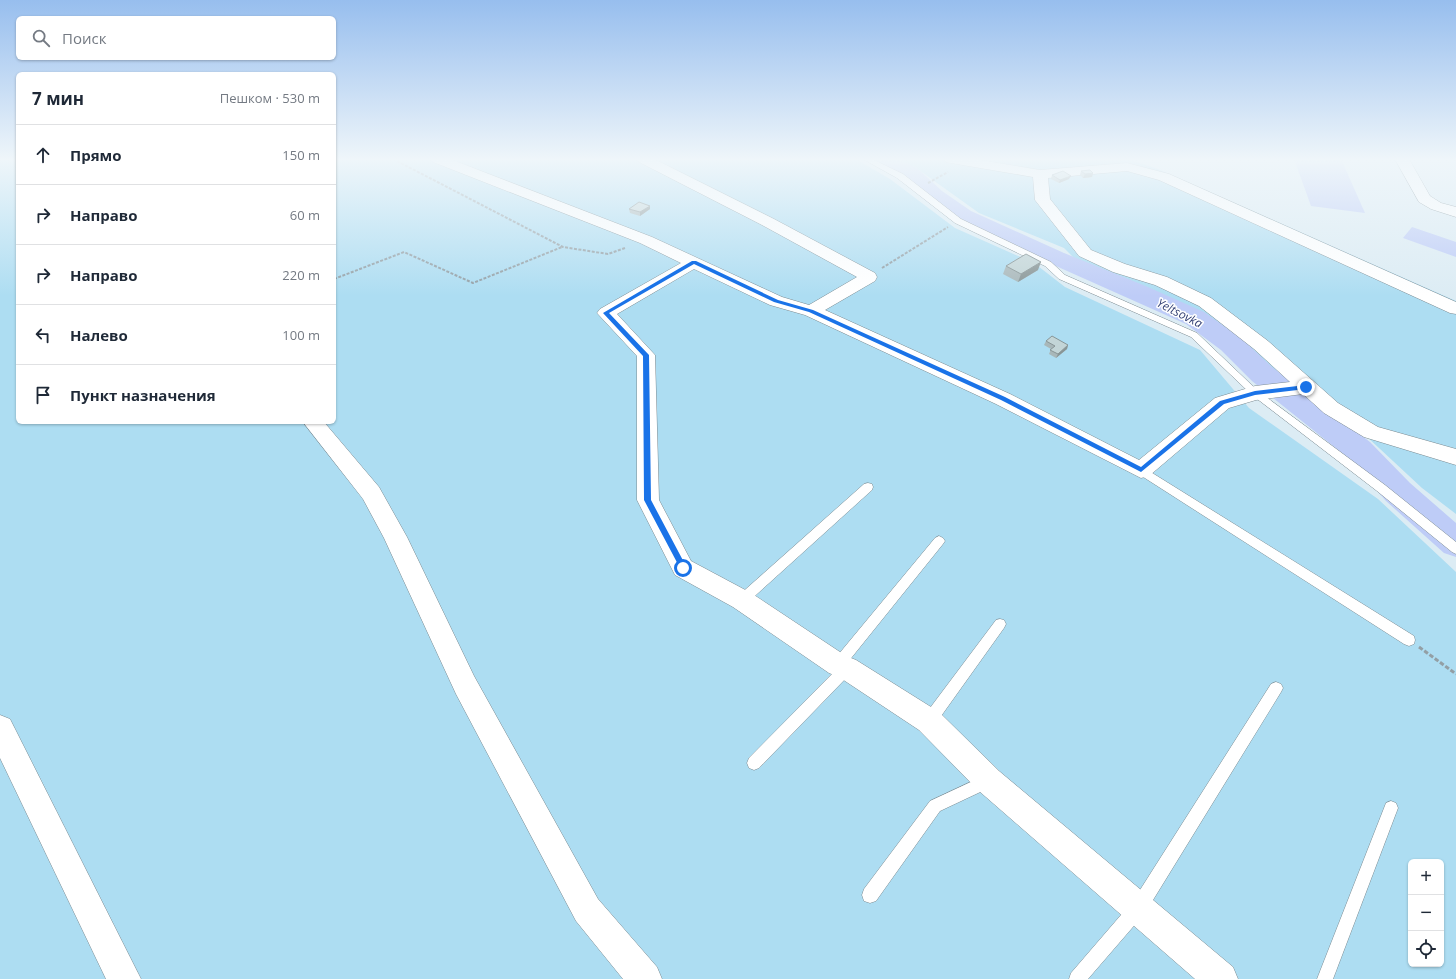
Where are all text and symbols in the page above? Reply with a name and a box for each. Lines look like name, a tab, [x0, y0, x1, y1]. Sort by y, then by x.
search box	[16, 16, 336, 60]
icon: search	[30, 27, 52, 49]
text: Поиск	[62, 28, 106, 48]
text: 7 мин	[32, 87, 84, 110]
text: Пешком · 530 m	[220, 89, 320, 107]
icon: ahead	[32, 144, 54, 166]
text: Прямо	[70, 145, 122, 165]
text: 150 m	[282, 146, 320, 164]
icon: right	[32, 204, 54, 226]
text: Направо	[70, 205, 138, 225]
text: 60 m	[290, 206, 320, 224]
icon: right	[32, 264, 54, 286]
text: Направо	[70, 265, 138, 285]
text: 220 m	[282, 266, 320, 284]
water label: Yeltsovka	[1154, 294, 1206, 332]
icon: left	[32, 324, 54, 346]
text: Налево	[70, 325, 128, 345]
text: 100 m	[282, 326, 320, 344]
route end	[1297, 378, 1315, 396]
icon: arrive	[32, 384, 54, 406]
text: Пункт назначения	[70, 385, 216, 405]
route start	[674, 559, 692, 577]
map controls	[1408, 859, 1444, 967]
button: +	[1408, 859, 1444, 895]
button: −	[1408, 895, 1444, 931]
button: locate	[1408, 931, 1444, 967]

